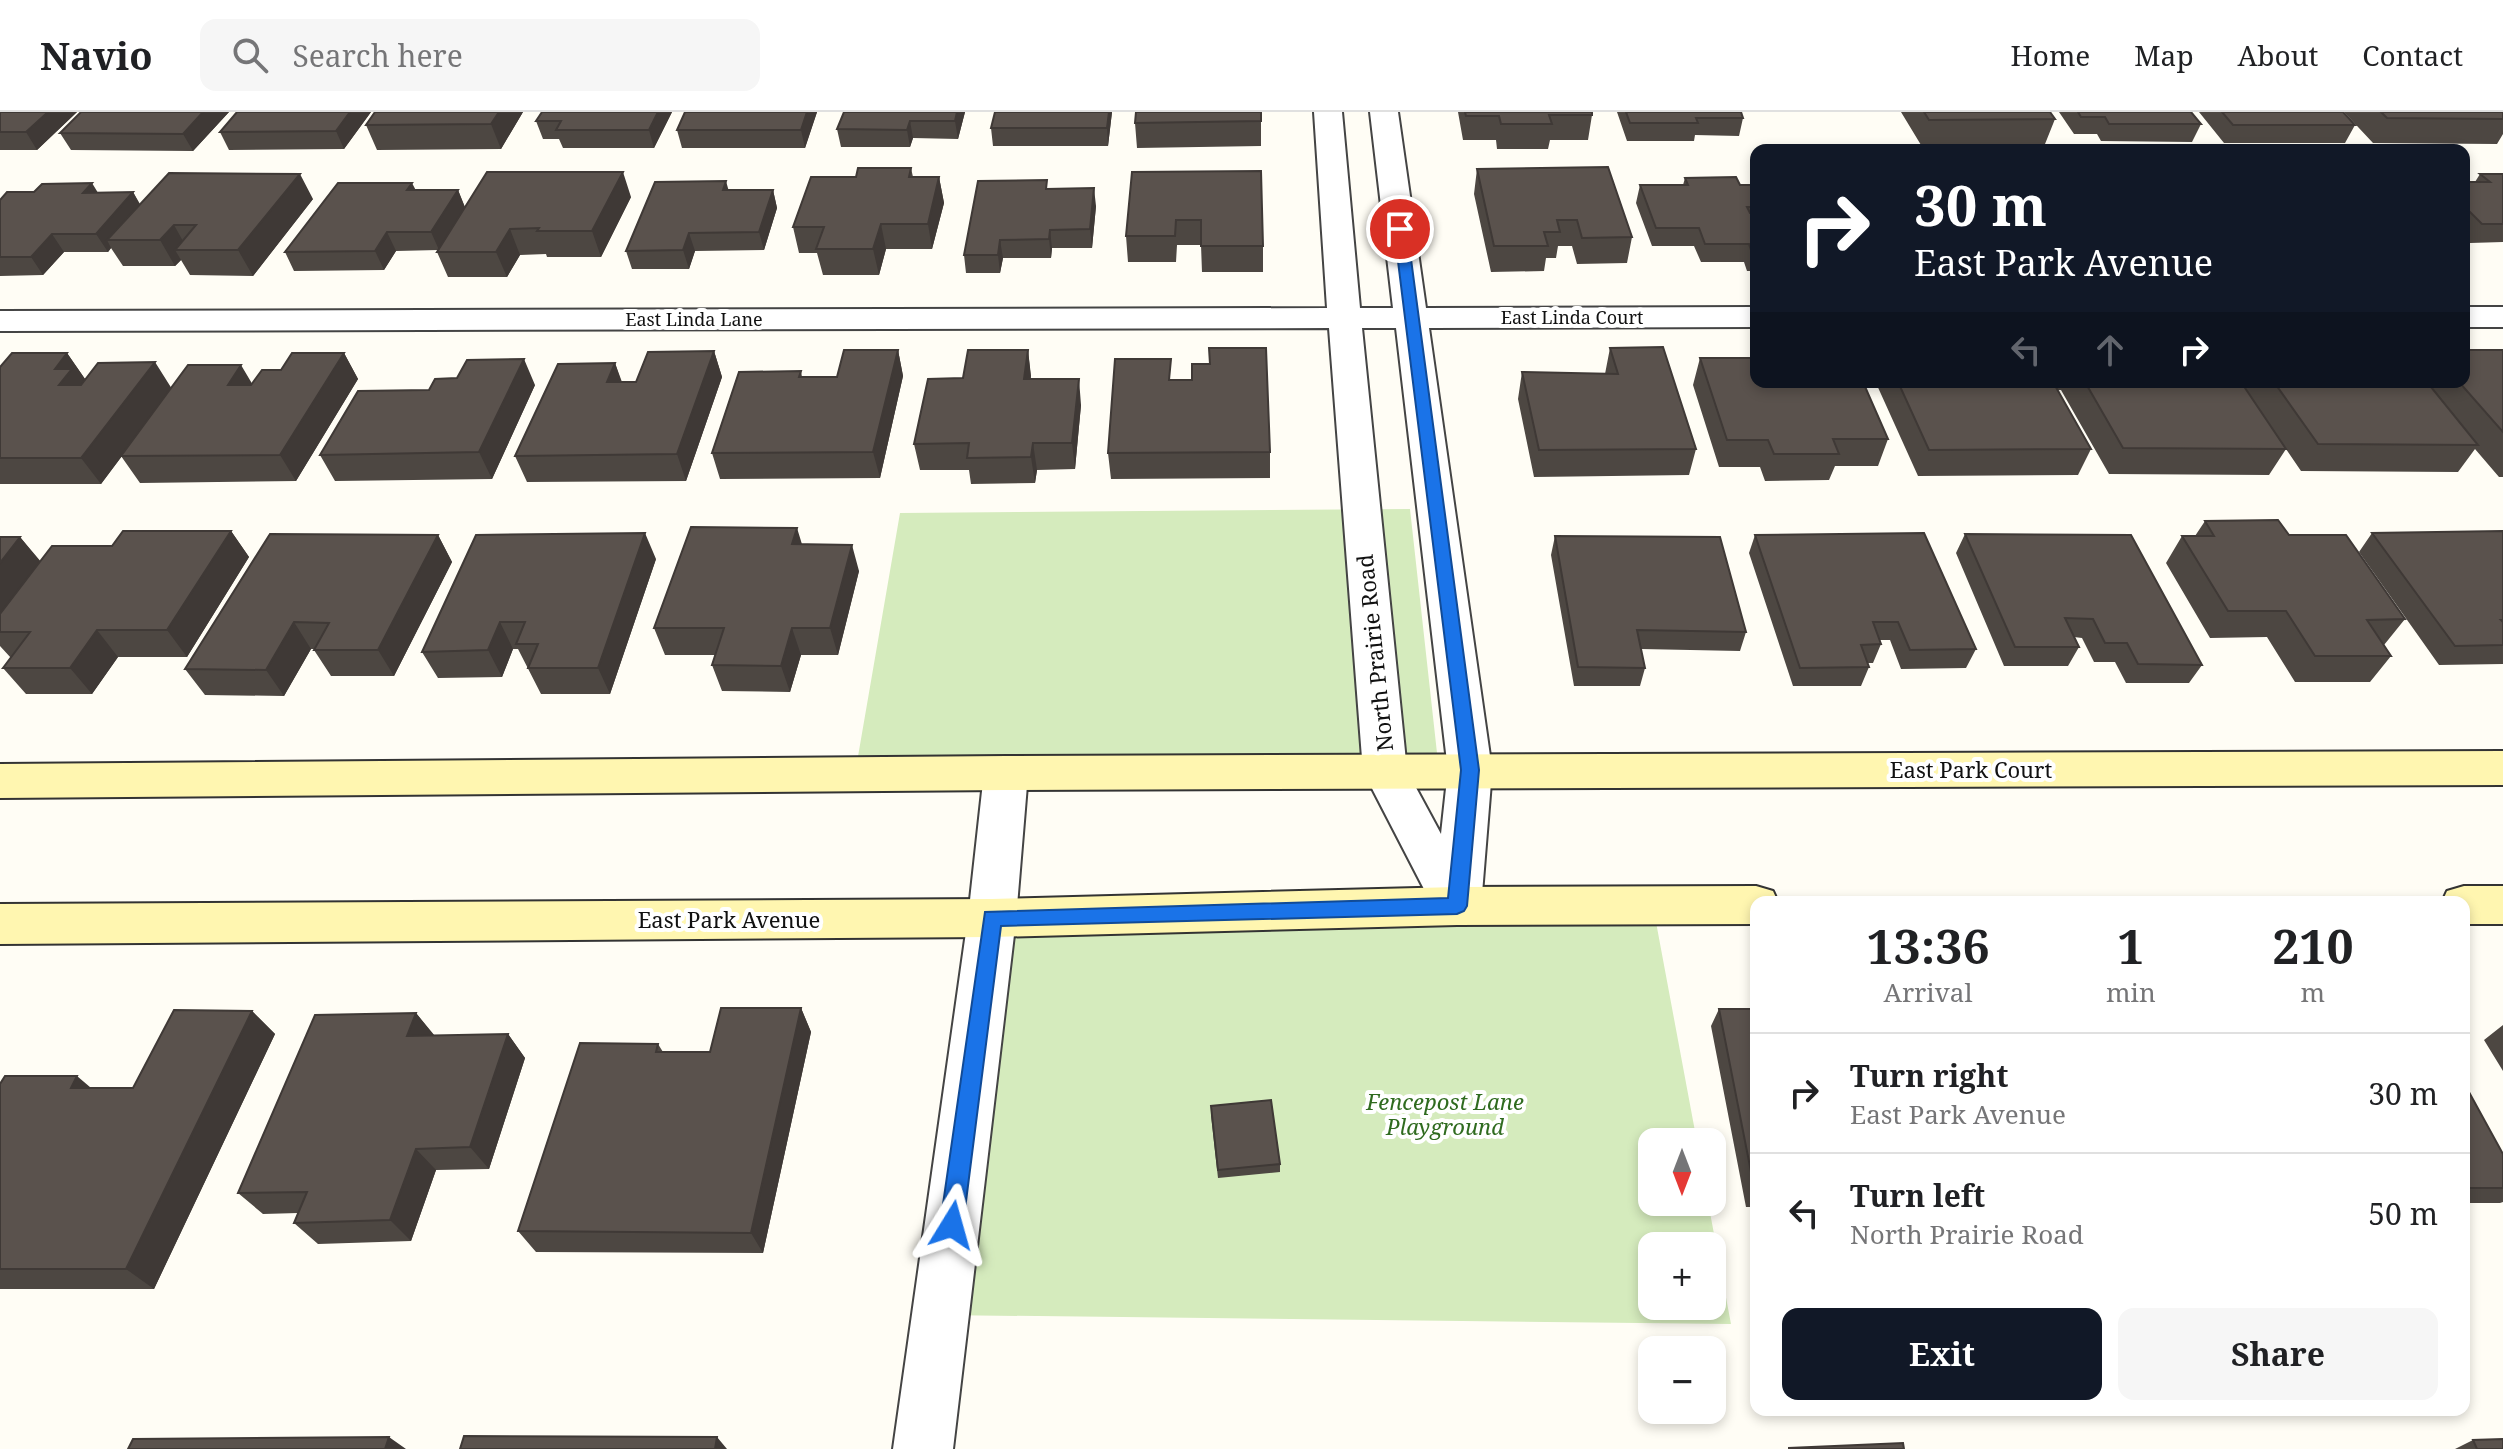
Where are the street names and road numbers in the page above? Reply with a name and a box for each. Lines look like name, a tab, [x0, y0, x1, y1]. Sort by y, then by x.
street label: East Linda Court	[1501, 305, 1643, 329]
street label: East Linda Lane	[625, 307, 763, 331]
street label: North Prairie Road	[1349, 553, 1399, 753]
street label: East Park Court	[1890, 754, 2052, 784]
street label: East Park Avenue	[638, 904, 820, 934]

